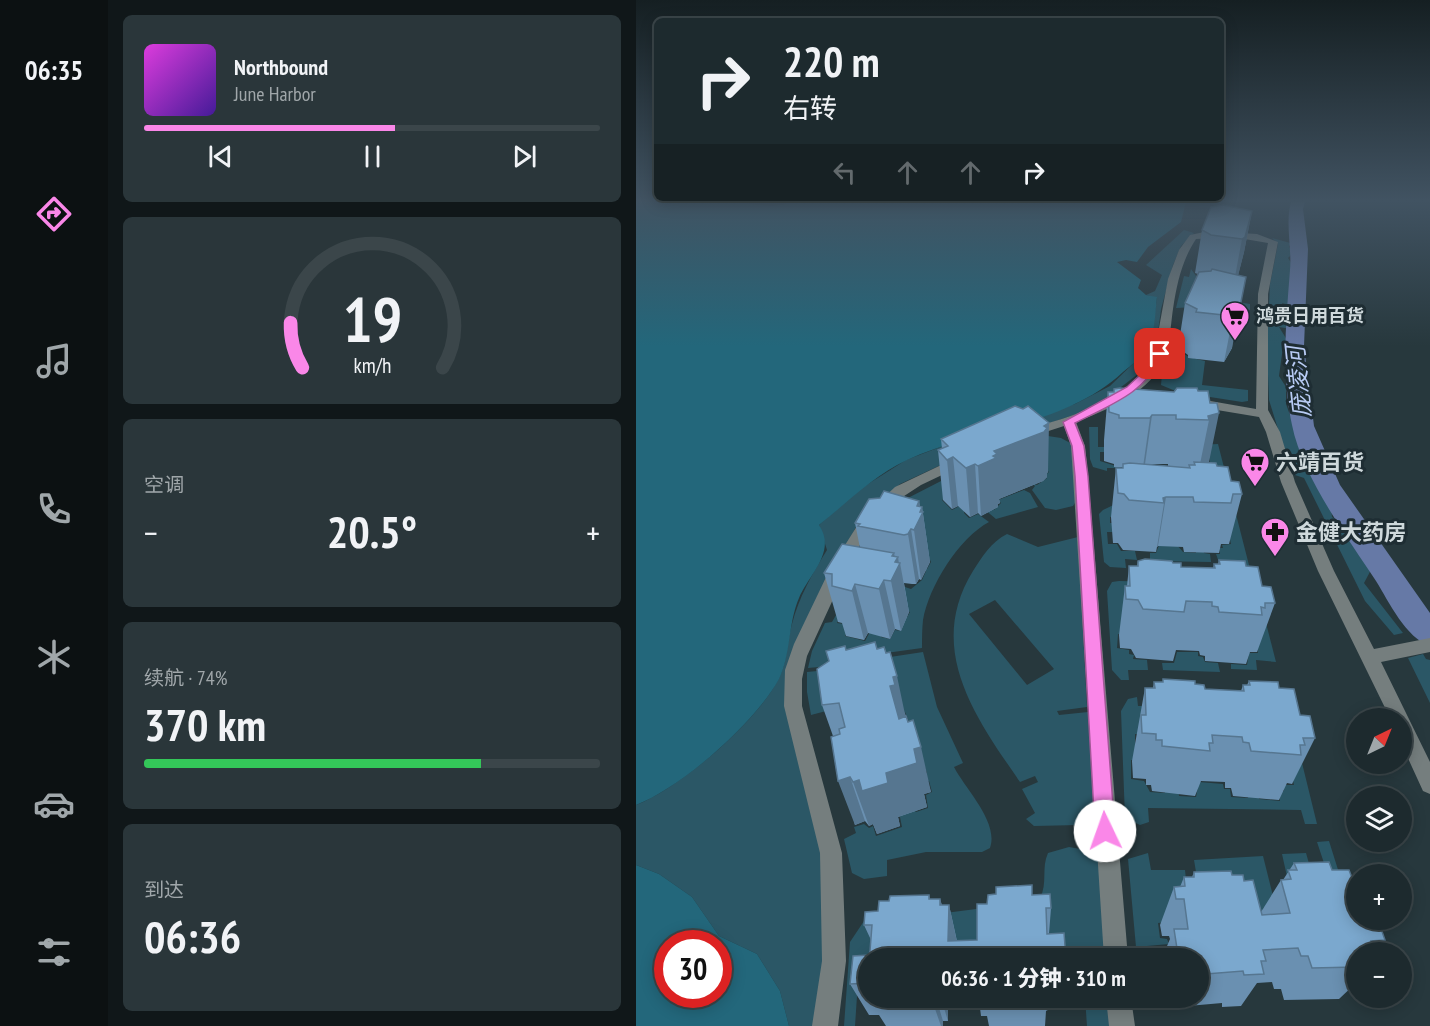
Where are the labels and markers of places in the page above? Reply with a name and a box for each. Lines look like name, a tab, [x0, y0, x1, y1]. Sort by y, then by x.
supermarket icon: 鸿贵日用百货	[1219, 300, 1251, 342]
place label: 鸿贵日用百货	[1256, 304, 1364, 327]
pin	[1134, 328, 1185, 379]
supermarket icon: 六靖百货	[1239, 446, 1271, 488]
place label: 六靖百货	[1276, 448, 1364, 476]
pharmacy icon: 金健大药房	[1259, 516, 1291, 558]
place label: 金健大药房	[1296, 518, 1406, 546]

